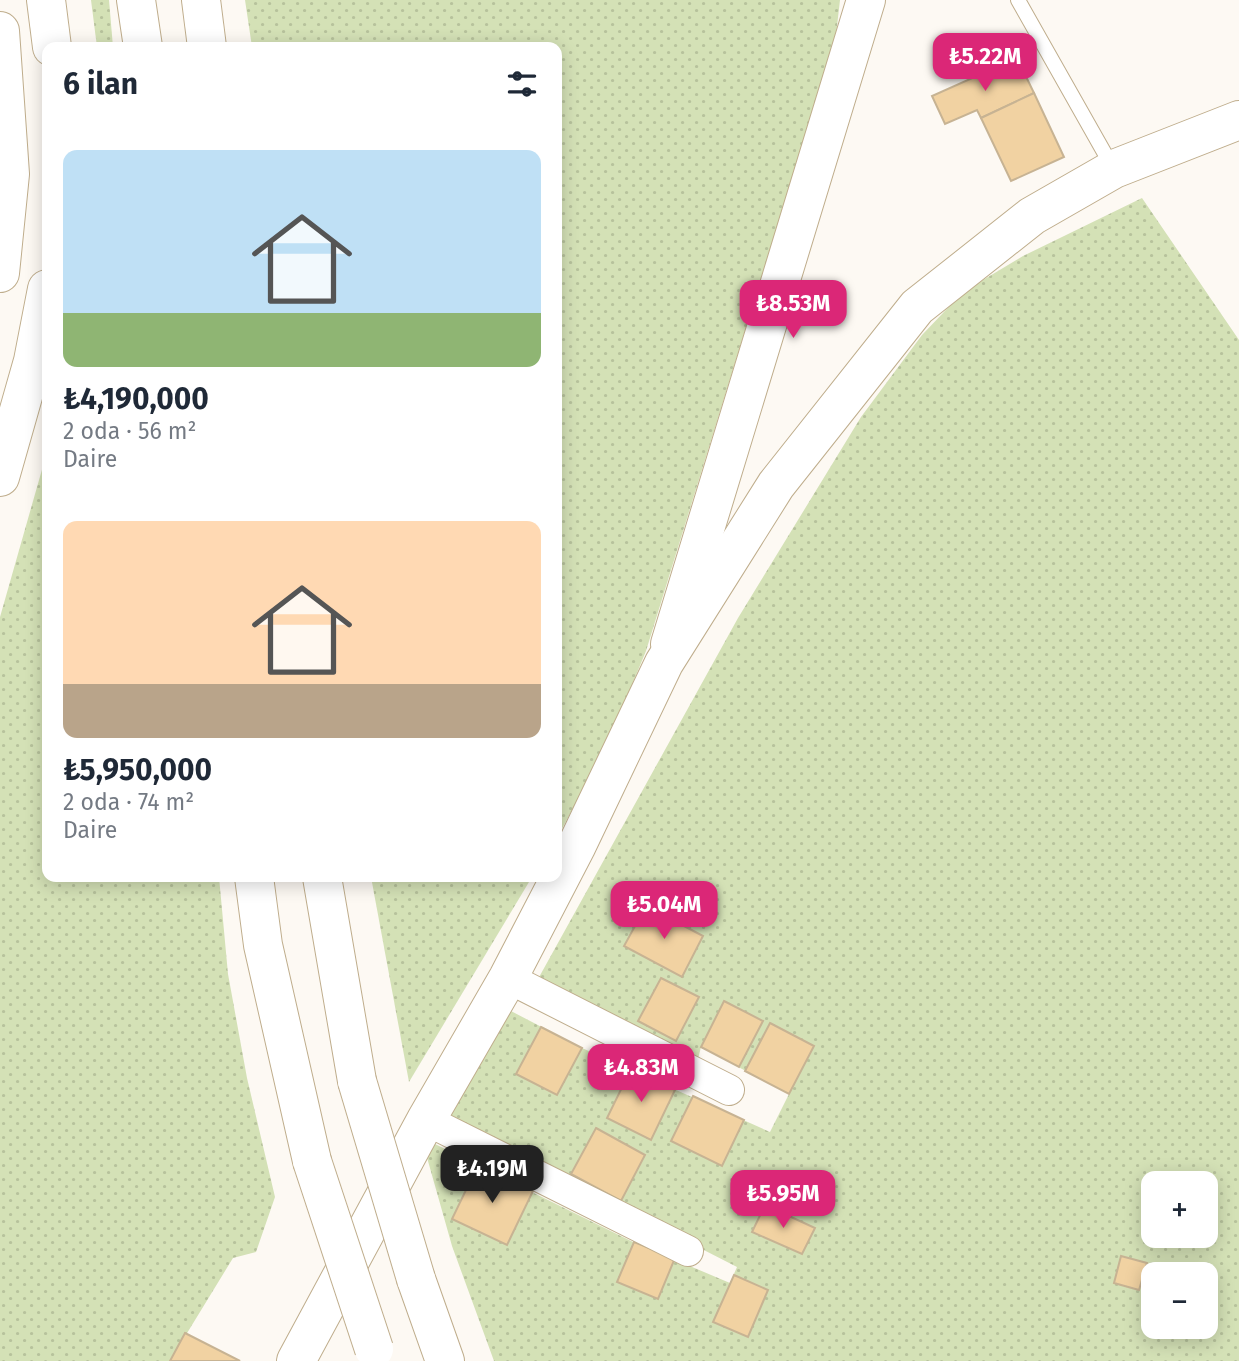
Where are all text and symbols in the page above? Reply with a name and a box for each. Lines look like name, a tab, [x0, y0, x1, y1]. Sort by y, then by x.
pin: ₺5.22M	[928, 34, 1042, 93]
text: ₺5.22M	[949, 42, 1021, 70]
icon: filters	[503, 65, 541, 103]
text: 6 ilan	[63, 66, 138, 102]
icon: home	[239, 196, 365, 322]
pin: ₺8.53M	[736, 280, 850, 340]
text: ₺8.53M	[756, 289, 830, 317]
text: ₺4,190,000	[63, 381, 209, 417]
text: 2 oda · 56 m²	[63, 417, 197, 445]
text: Daire	[63, 445, 117, 473]
icon: home	[239, 567, 365, 693]
text: ₺5,950,000	[63, 752, 212, 788]
text: 2 oda · 74 m²	[63, 788, 194, 816]
text: Daire	[63, 816, 117, 844]
pin: ₺5.04M	[607, 881, 721, 941]
text: ₺5.04M	[627, 890, 701, 918]
pin: ₺4.83M	[584, 1044, 698, 1104]
text: ₺4.83M	[604, 1053, 678, 1081]
pin: ₺4.19M	[435, 1146, 549, 1205]
text: ₺4.19M	[457, 1154, 527, 1182]
pin: ₺5.95M	[726, 1170, 840, 1230]
map controls	[1141, 1171, 1218, 1339]
button: +	[1141, 1171, 1218, 1248]
text: ₺5.95M	[746, 1179, 820, 1207]
button: −	[1141, 1262, 1218, 1339]

